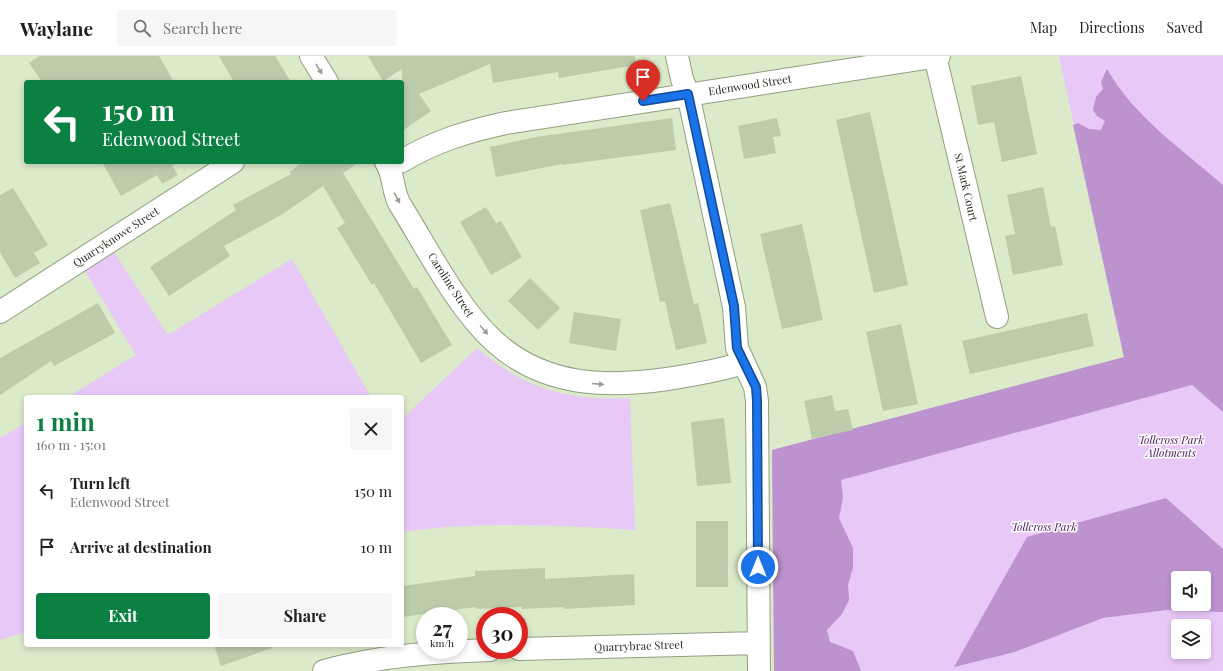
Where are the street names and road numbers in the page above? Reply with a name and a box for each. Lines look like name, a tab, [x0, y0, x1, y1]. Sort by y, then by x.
street label: Edenwood Street	[707, 70, 793, 99]
street label: St Mark Court	[951, 151, 982, 223]
street label: Quarryknowe Street	[70, 203, 162, 270]
street label: Caroline Street	[425, 249, 478, 320]
street label: Quarrybrae Street	[594, 636, 684, 655]

